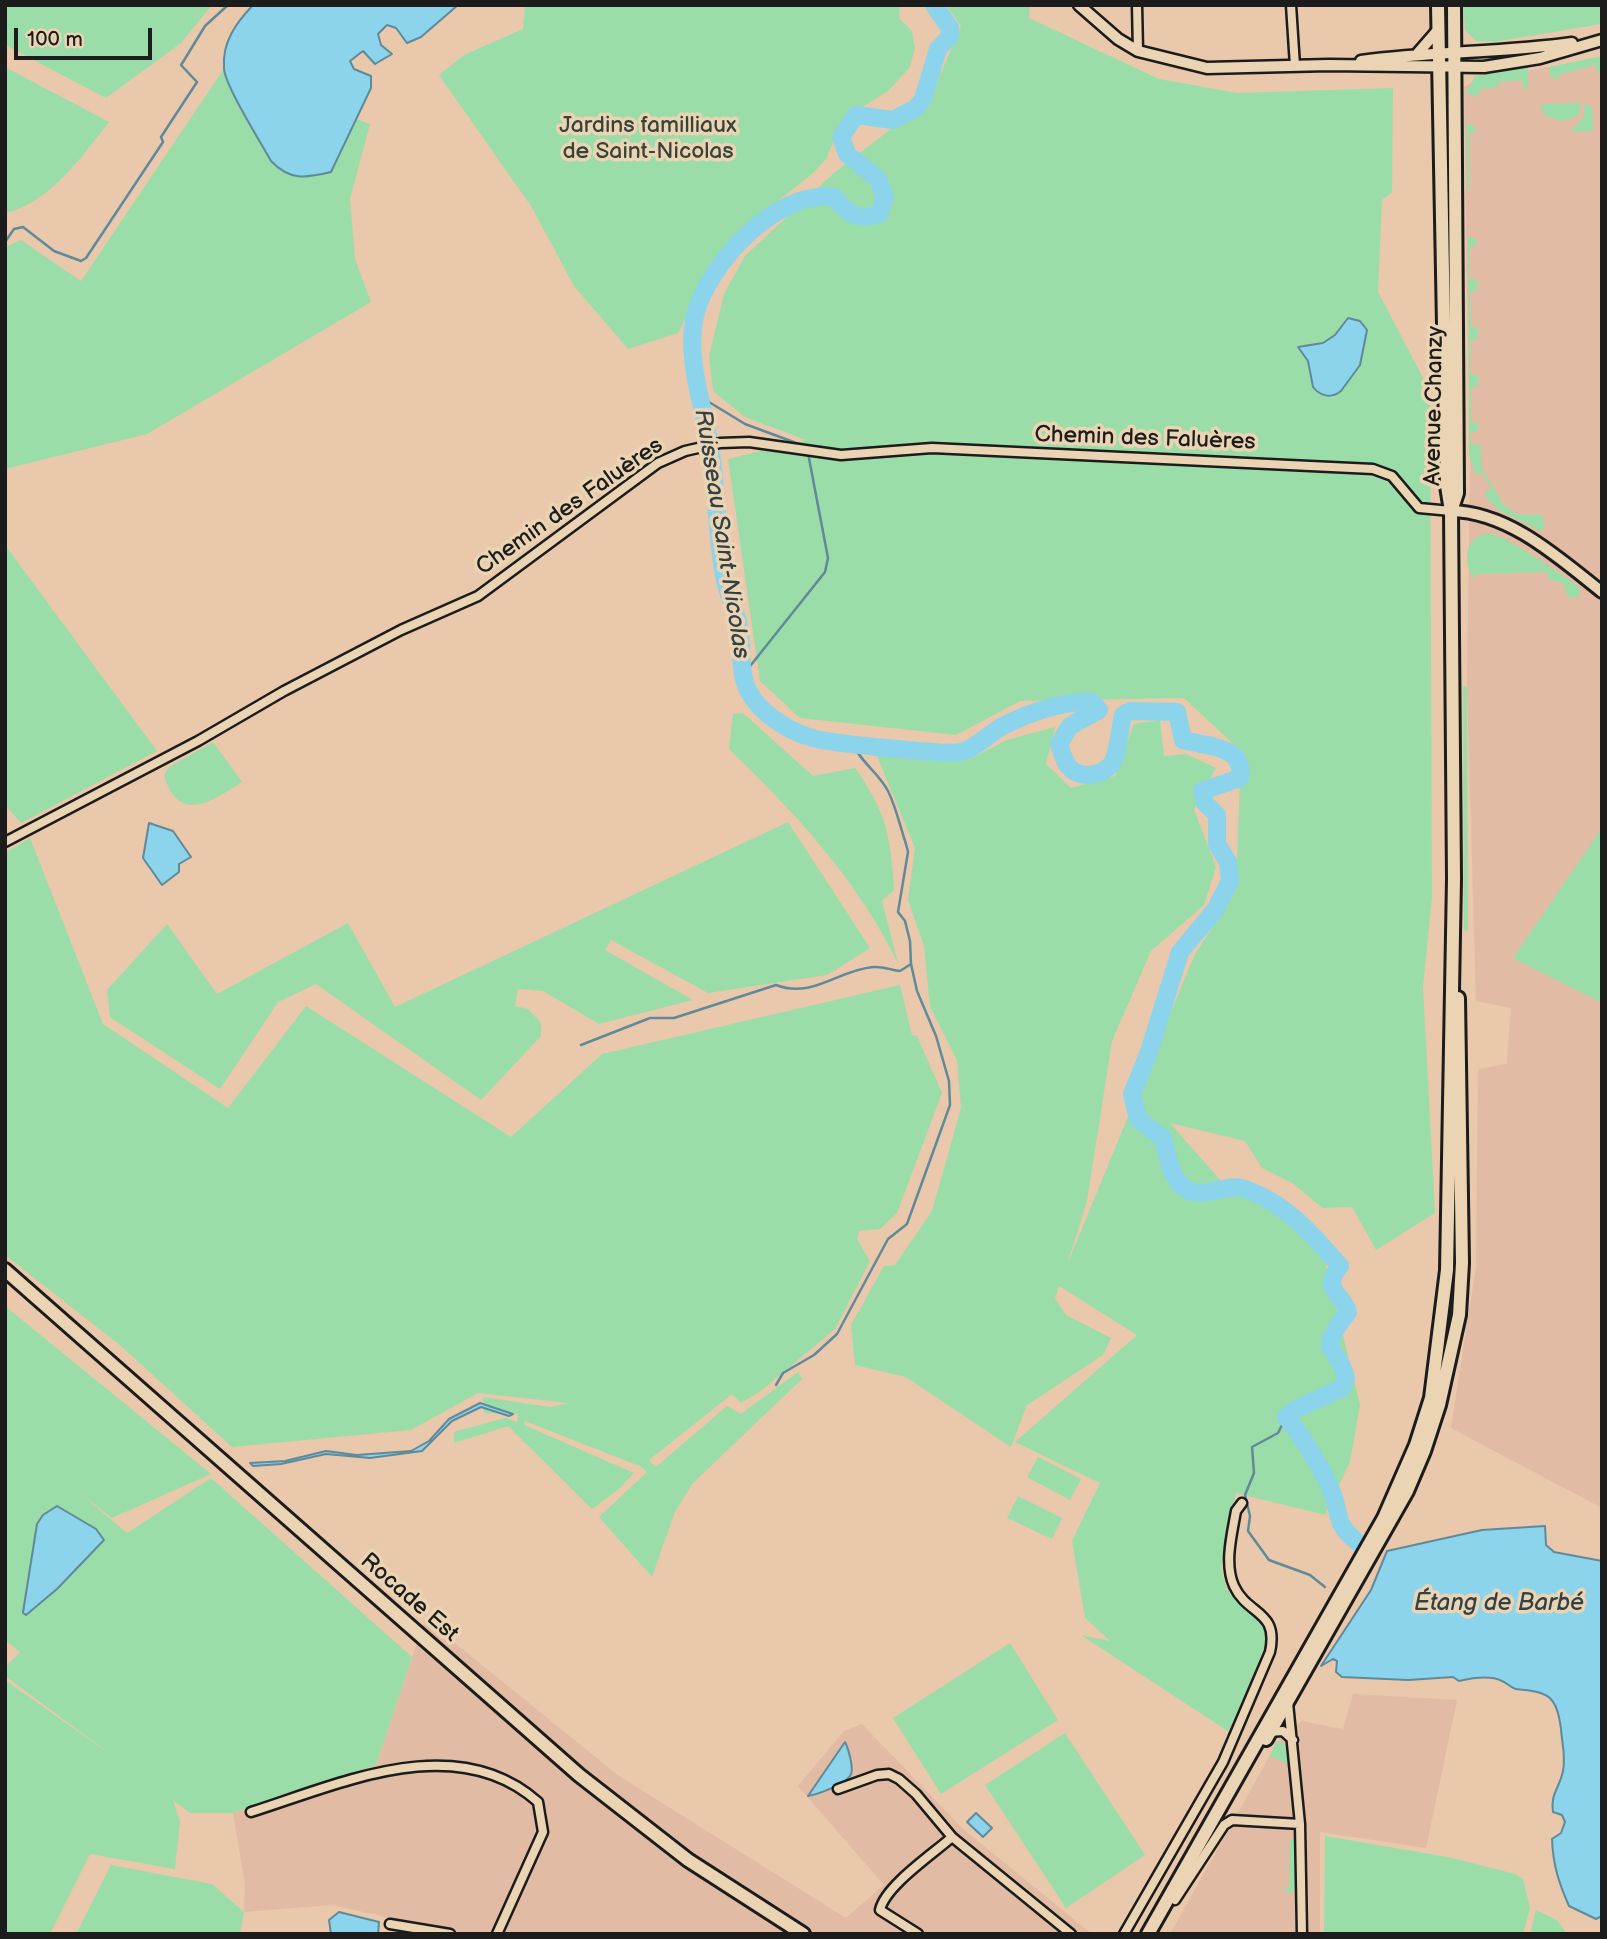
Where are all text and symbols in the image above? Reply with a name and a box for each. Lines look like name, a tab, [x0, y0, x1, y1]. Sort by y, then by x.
scale bar	[18, 14, 156, 58]
text: 100 m	[27, 27, 83, 52]
park label: Jardins familliaux de Saint-Nicolas	[559, 112, 737, 166]
street label: Avenue Chanzy	[1420, 326, 1450, 486]
water label: Ruisseau Saint-Nicolas	[687, 407, 755, 661]
street label: Chemin des Faluères	[1034, 421, 1256, 457]
street label: Chemin des Faluères	[471, 432, 669, 582]
street label: Rocade Est	[354, 1548, 464, 1648]
water label: Étang de Barbé	[1414, 1590, 1584, 1618]

